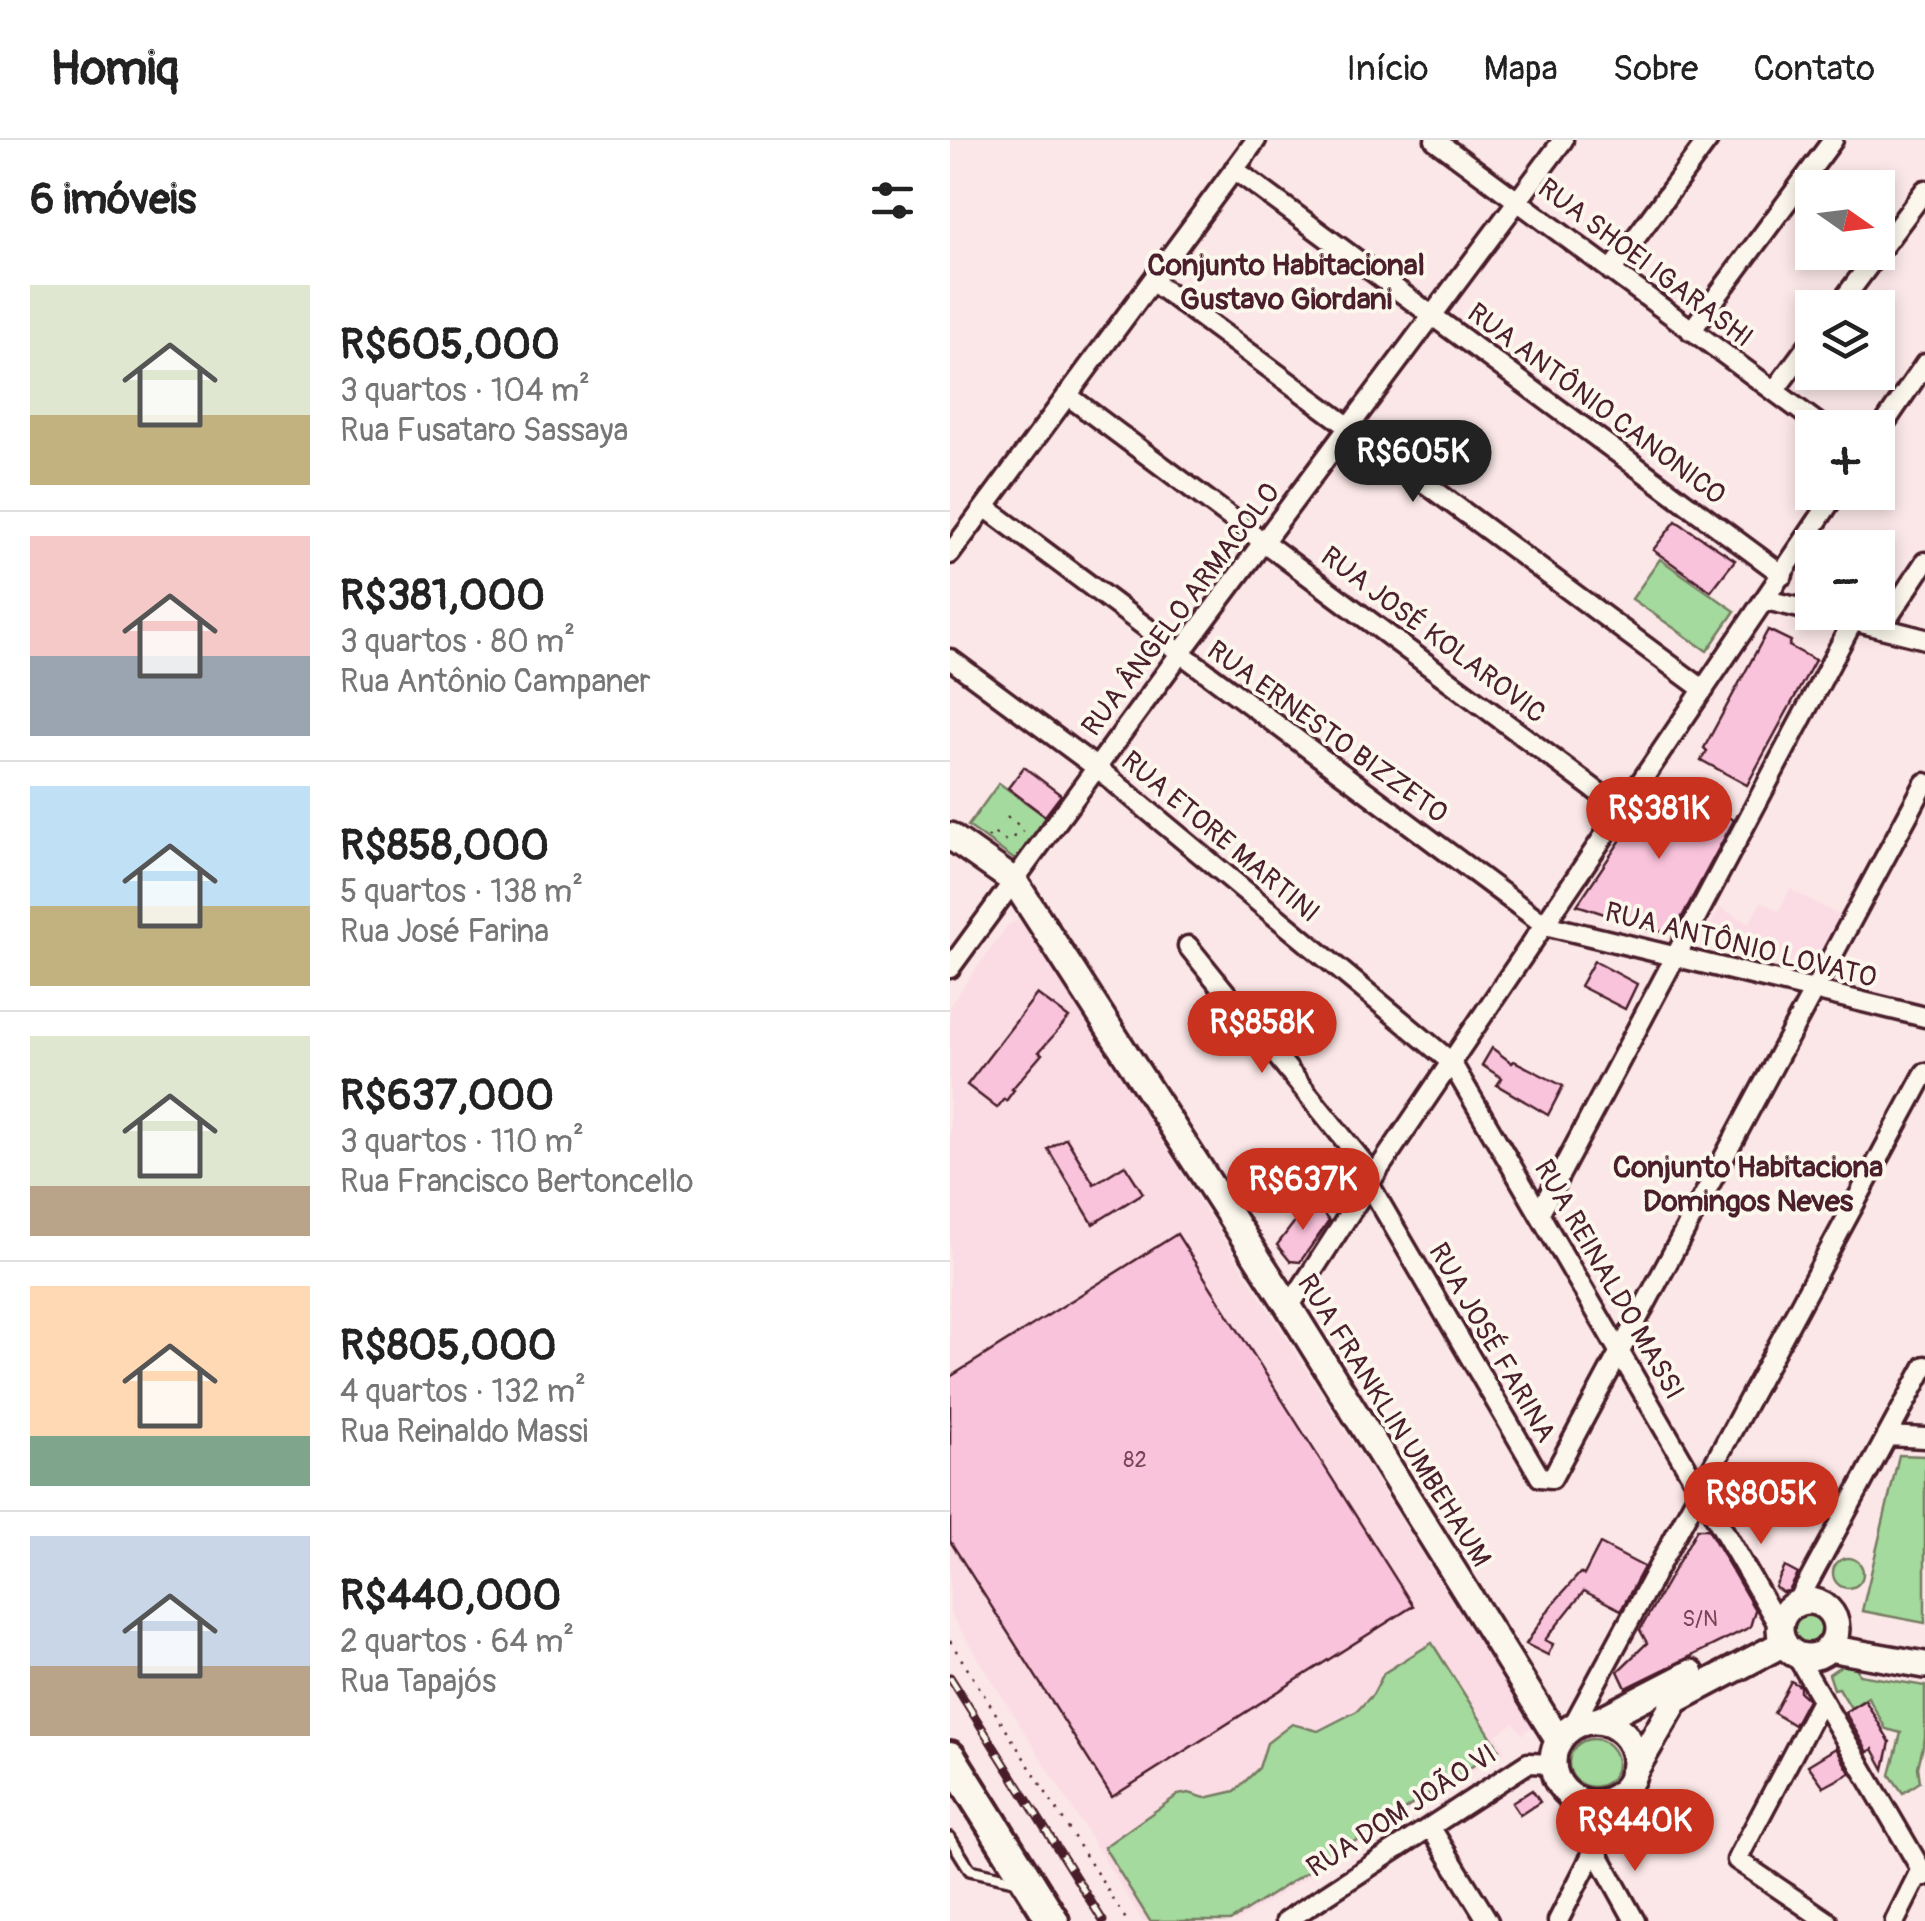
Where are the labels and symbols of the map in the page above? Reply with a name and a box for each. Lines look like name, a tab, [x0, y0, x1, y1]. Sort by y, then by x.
north arrow	[1795, 170, 1895, 270]
street label: RUA SHOEI IGARASHI	[1531, 171, 1760, 356]
district label: Conjunto Habitacional Gustavo Giordani	[1147, 247, 1425, 318]
street label: RUA ANTÔNIO CANONICO	[1460, 296, 1732, 513]
pin: R$605K	[1332, 420, 1494, 505]
street label: RUA ÂNGELO ARMACOLO	[1075, 476, 1288, 743]
street label: RUA JOSÉ KOLAROVIC	[1314, 539, 1553, 731]
street label: RUA ERNESTO BIZZETO	[1200, 633, 1454, 831]
street label: RUA ETORE MARTINI	[1114, 744, 1326, 930]
pin: R$381K	[1578, 777, 1740, 862]
street label: RUA ANTÔNIO LOVATO	[1601, 895, 1880, 996]
pin: R$858K	[1181, 991, 1343, 1076]
pin: R$637K	[1222, 1148, 1384, 1233]
district label: Conjunto Habitaciona Domingos Neves	[1613, 1149, 1883, 1220]
street label: RUA REINALDO MASSI	[1526, 1154, 1692, 1406]
street label: RUA JOSÉ FARINA	[1420, 1237, 1563, 1449]
street label: RUA FRANKLIN UMBEHAUM	[1289, 1268, 1498, 1574]
house number: 82	[1123, 1446, 1147, 1474]
pin: R$805K	[1680, 1462, 1842, 1547]
house number: S/N	[1682, 1605, 1718, 1633]
street label: RUA DOM JOÃO VI	[1300, 1737, 1503, 1886]
pin: R$440K	[1554, 1789, 1716, 1874]

